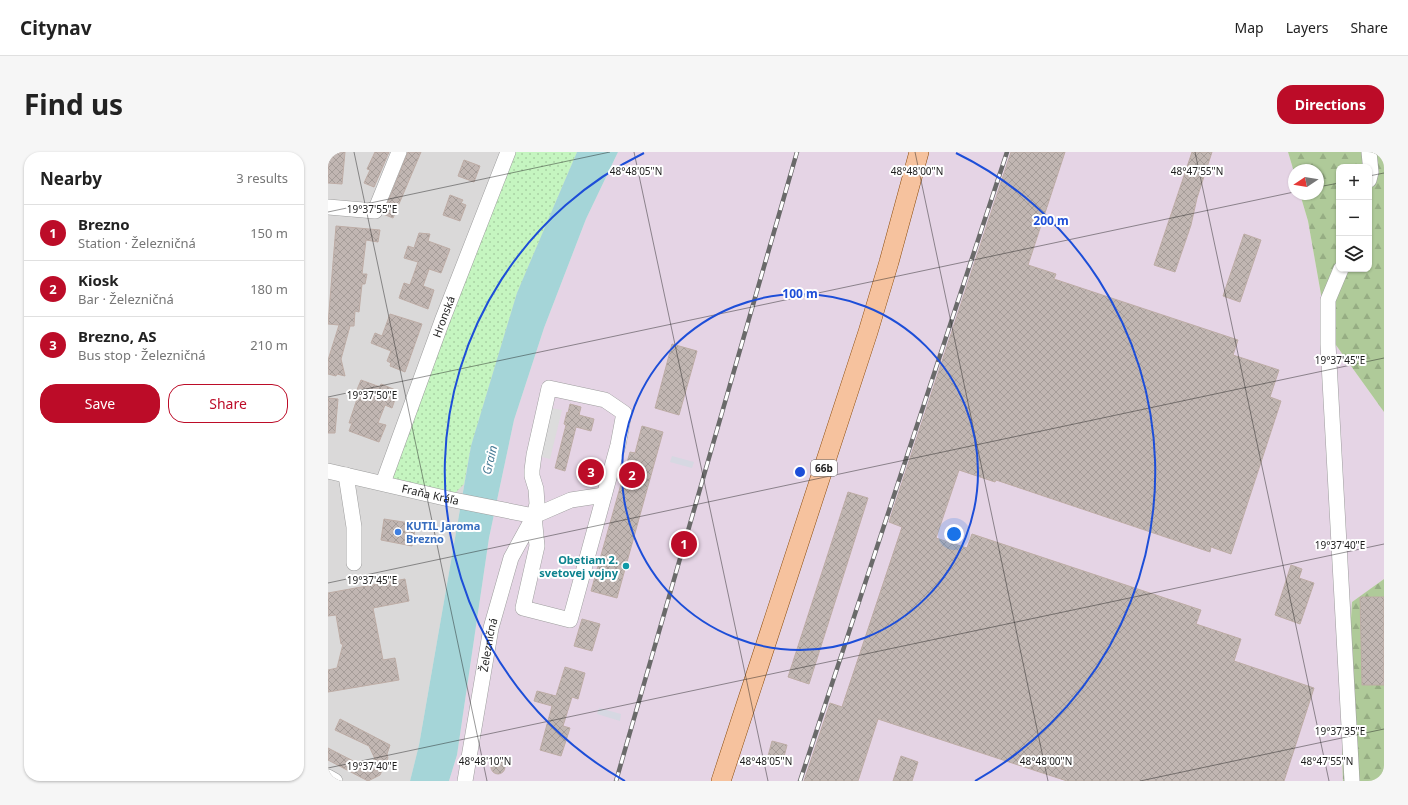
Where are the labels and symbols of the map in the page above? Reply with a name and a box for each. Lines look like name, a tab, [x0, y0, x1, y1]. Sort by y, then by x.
text: 48°48'05"N	[610, 164, 662, 178]
text: 48°48'00"N	[891, 164, 943, 178]
text: 48°47'55"N	[1171, 164, 1223, 178]
north arrow	[1288, 164, 1324, 200]
text: 19°37'55"E	[347, 202, 397, 216]
text: 200 m	[1033, 212, 1069, 229]
text: 100 m	[782, 285, 818, 302]
street label: Hronská	[429, 294, 458, 339]
text: 19°37'45"E	[1315, 353, 1365, 367]
text: 19°37'50"E	[347, 388, 397, 402]
water label: Grain	[478, 444, 501, 476]
pin: 3	[578, 457, 604, 487]
pin: 2	[619, 460, 645, 490]
road number: 66b	[811, 460, 837, 476]
centre of rings	[793, 465, 807, 479]
street label: Fraňa Kráľa	[400, 480, 460, 508]
place label: KUTIL Jaroma Brezno	[406, 518, 480, 546]
your location	[944, 524, 964, 544]
marker: KUTIL Jaroma Brezno	[393, 527, 403, 537]
pin: 1	[671, 529, 697, 559]
text: 19°37'40"E	[1315, 538, 1365, 552]
place label: Obetiam 2. svetovej vojny	[539, 552, 619, 580]
marker: Obetiam 2. svetovej vojny	[621, 561, 631, 571]
text: 19°37'45"E	[347, 573, 397, 587]
street label: Železničná	[476, 616, 501, 673]
text: 19°37'35"E	[1315, 724, 1365, 738]
text: 48°48'10"N	[459, 754, 511, 768]
text: 48°48'05"N	[740, 754, 792, 768]
text: 48°48'00"N	[1020, 754, 1072, 768]
text: 48°47'55"N	[1301, 754, 1353, 768]
text: 19°37'40"E	[347, 759, 397, 773]

